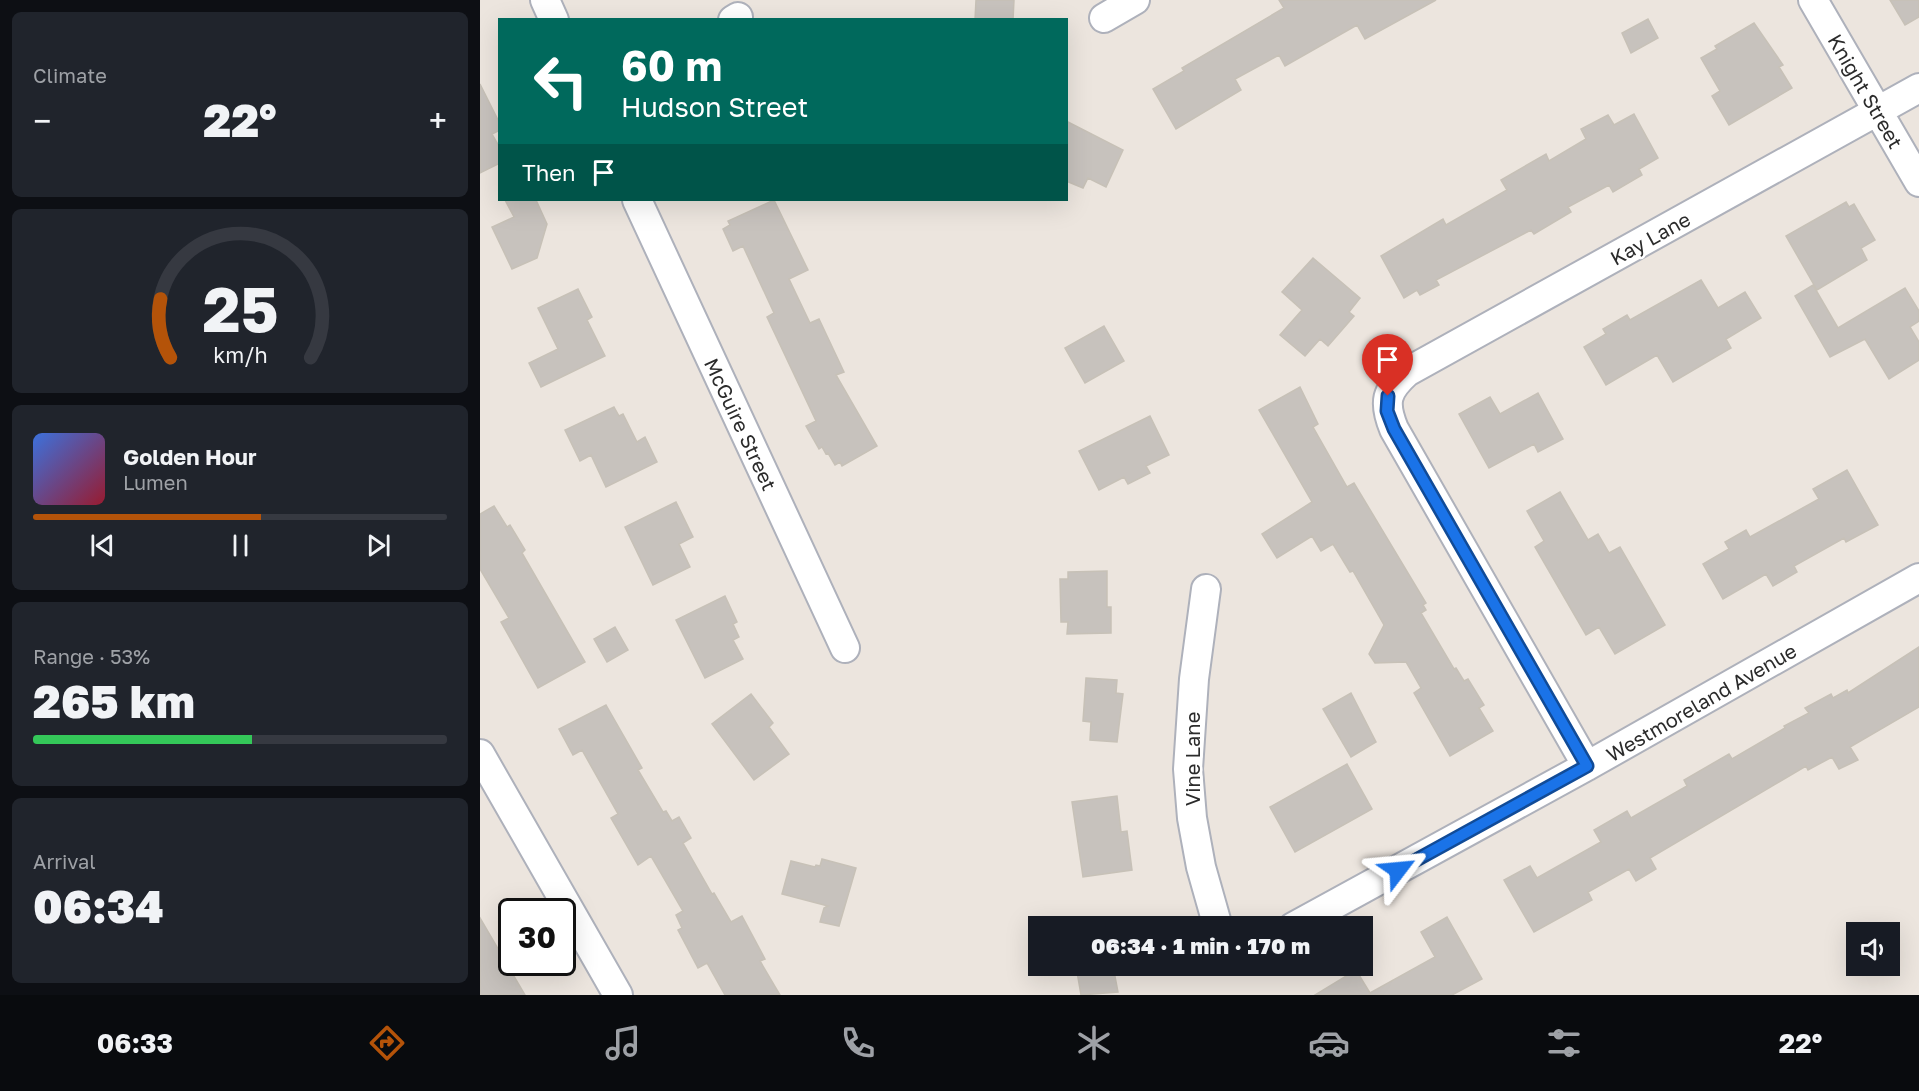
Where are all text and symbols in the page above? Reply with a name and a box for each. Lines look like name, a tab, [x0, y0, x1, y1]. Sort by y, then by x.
street label: Knight Street	[1824, 30, 1908, 152]
text: 60 m	[621, 40, 722, 90]
icon: left	[522, 42, 600, 120]
text: Climate	[33, 63, 107, 87]
text: Hudson Street	[621, 91, 808, 123]
text: 22°	[203, 93, 277, 147]
text: −	[33, 101, 51, 140]
text: +	[429, 101, 447, 140]
icon: arrive	[587, 156, 620, 189]
text: Then	[522, 159, 575, 186]
street label: Kay Lane	[1606, 206, 1694, 270]
text: 25	[202, 271, 278, 346]
pin	[1362, 334, 1413, 396]
text: km/h	[213, 342, 267, 368]
icon: arrive	[1371, 343, 1404, 376]
street label: McGuire Street	[700, 354, 782, 494]
text: Golden Hour	[123, 443, 257, 470]
text: Lumen	[123, 470, 188, 494]
icon: previous	[86, 529, 119, 562]
icon: pause	[224, 529, 257, 562]
icon: next	[362, 529, 395, 562]
street label: Westmoreland Avenue	[1602, 638, 1800, 766]
text: Range · 53%	[33, 644, 150, 668]
text: 265 km	[33, 674, 195, 728]
street label: Vine Lane	[1180, 712, 1204, 806]
position arrow	[1366, 838, 1430, 902]
text: Arrival	[33, 849, 96, 873]
text: 06:34	[33, 879, 164, 933]
speed limit sign: 30	[498, 898, 576, 976]
map controls	[1846, 922, 1900, 976]
button: sound	[1846, 922, 1900, 976]
text: 06:34 · 1 min · 170 m	[1091, 932, 1310, 959]
icon: directions	[366, 1022, 408, 1064]
icon: music	[602, 1022, 644, 1064]
icon: phone	[837, 1022, 879, 1064]
icon: climate	[1073, 1022, 1115, 1064]
icon: car	[1308, 1022, 1350, 1064]
icon: filters	[1543, 1022, 1585, 1064]
text: 06:33	[97, 1027, 173, 1059]
text: 22°	[1779, 1027, 1822, 1059]

